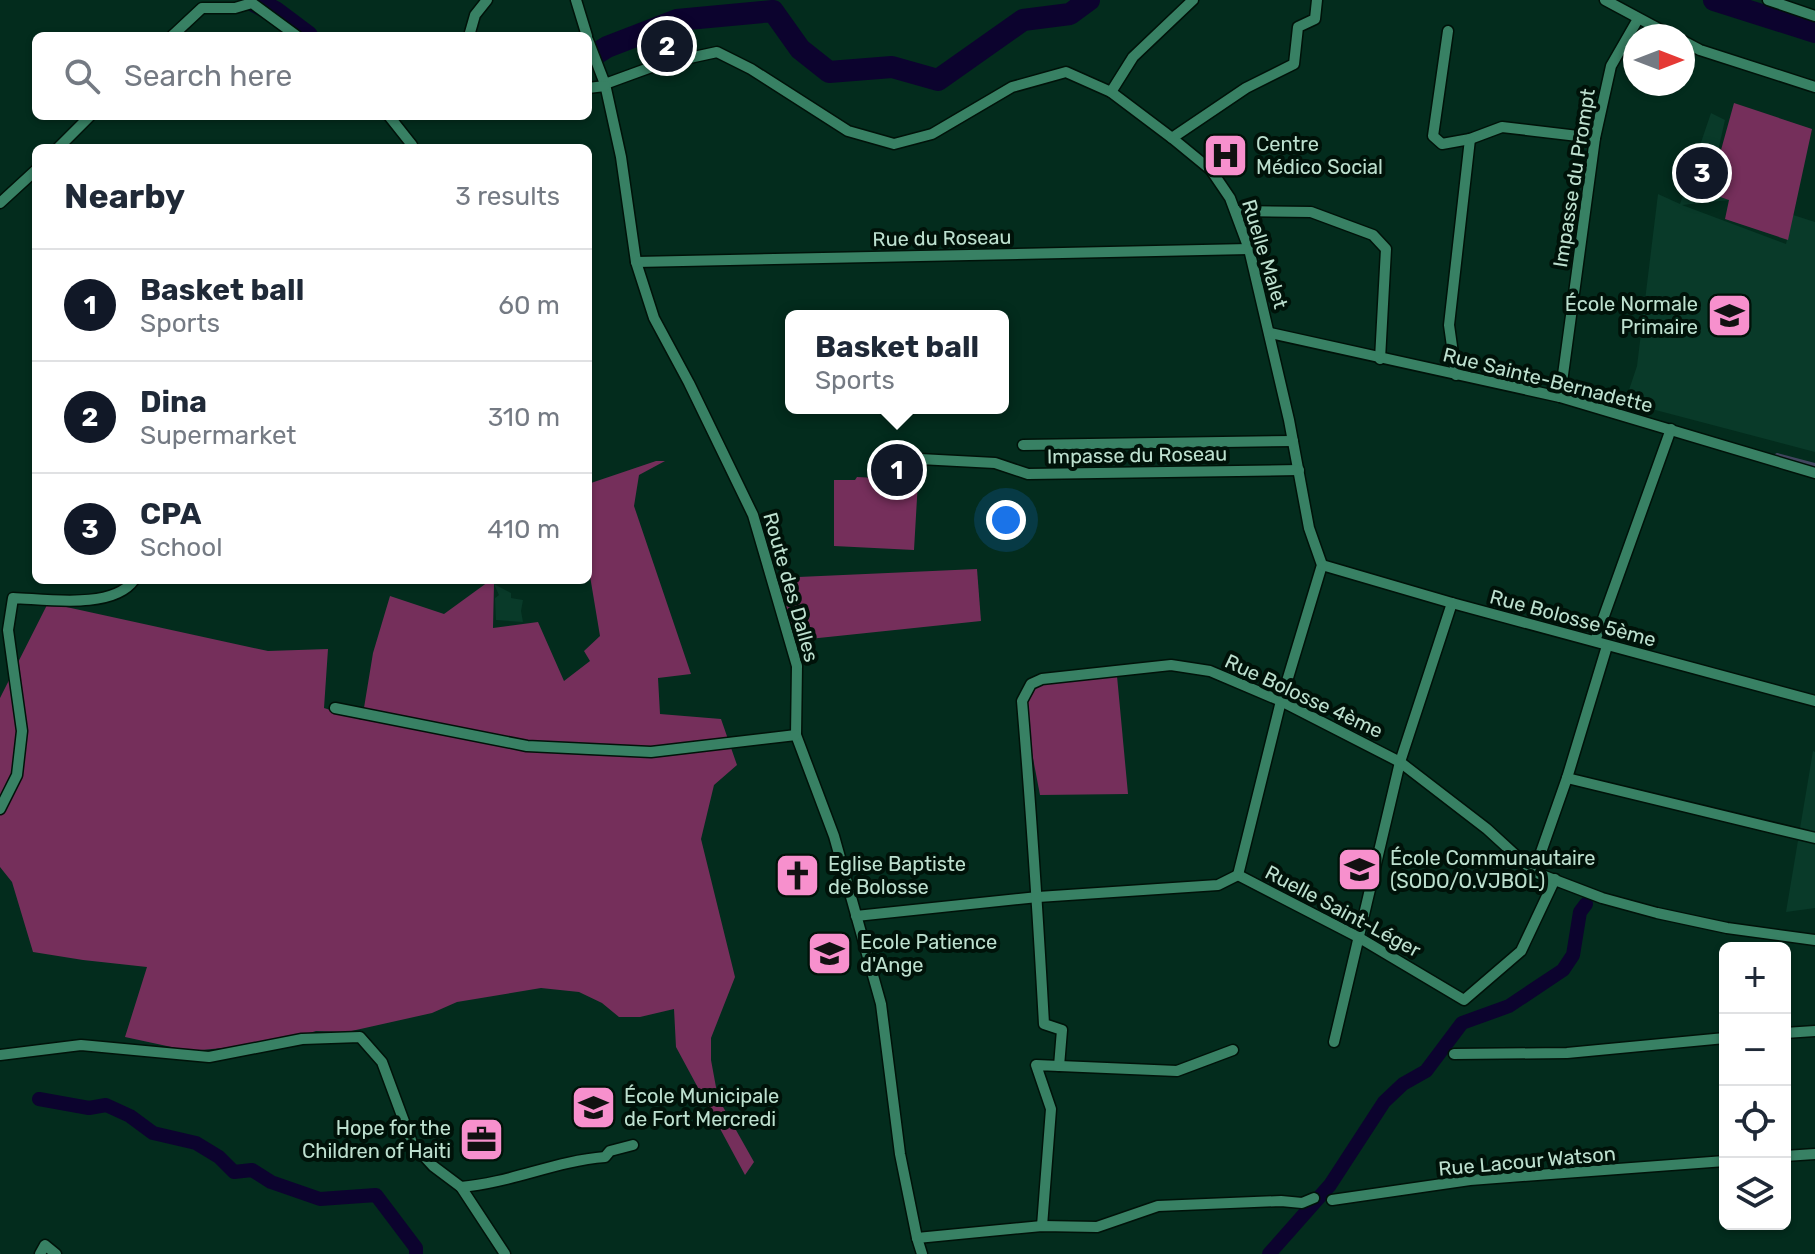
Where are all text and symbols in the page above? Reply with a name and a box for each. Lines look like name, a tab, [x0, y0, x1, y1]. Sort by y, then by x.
pin: 2	[641, 16, 693, 76]
north arrow	[1623, 24, 1695, 96]
search box	[32, 32, 592, 120]
icon: search	[60, 54, 104, 98]
text: Search here	[124, 58, 292, 94]
street label: Impasse du Prompt	[1548, 87, 1600, 269]
hospital icon: Centre Médico Social	[1201, 131, 1249, 179]
place label: Centre Médico Social	[1256, 132, 1383, 179]
pin: 3	[1676, 143, 1728, 203]
text: Nearby	[64, 176, 185, 217]
text: 3 results	[455, 181, 560, 212]
street label: Ruelle Malet	[1237, 197, 1293, 312]
street label: Rue du Roseau	[872, 225, 1012, 251]
text: Basket ball	[140, 272, 304, 308]
text: 1	[84, 290, 96, 321]
text: 60 m	[498, 290, 560, 321]
place label: École Normale Primaire	[1565, 292, 1698, 339]
school or university icon: École Normale Primaire	[1705, 292, 1753, 340]
text: Sports	[140, 308, 220, 339]
popup	[785, 310, 1009, 414]
text: Basket ball	[815, 329, 979, 365]
street label: Rue Sainte-Bernadette	[1441, 342, 1655, 418]
text: Sports	[815, 365, 895, 396]
text: Dina	[140, 384, 207, 420]
text: 2	[82, 402, 98, 433]
text: 310 m	[488, 402, 560, 433]
text: Supermarket	[140, 420, 297, 451]
pin: 1	[871, 440, 923, 500]
street label: Impasse du Roseau	[1047, 441, 1227, 469]
text: CPA	[140, 496, 201, 532]
your location	[986, 500, 1026, 540]
street label: Route des Dalles	[758, 509, 824, 665]
text: 3	[81, 514, 99, 545]
text: 410 m	[487, 514, 560, 545]
text: School	[140, 532, 223, 563]
street label: Rue Bolosse 5ème	[1487, 584, 1659, 652]
street label: Rue Bolosse 4ème	[1221, 649, 1387, 743]
school or university icon: École Communautaire (SODO/O.VJBOL)	[1335, 846, 1383, 894]
place label: École Communautaire (SODO/O.VJBOL)	[1390, 846, 1595, 893]
church icon: Eglise Baptiste de Bolosse	[773, 851, 821, 899]
place label: Eglise Baptiste de Bolosse	[828, 852, 966, 899]
street label: Ruelle Saint-Léger	[1261, 860, 1425, 962]
school or university icon: Ecole Patience d'Ange	[805, 930, 853, 978]
place label: Ecole Patience d'Ange	[860, 930, 997, 977]
map controls	[1719, 942, 1791, 1230]
button: +	[1719, 942, 1791, 1014]
button: −	[1719, 1014, 1791, 1086]
school or university icon: École Municipale de Fort Mercredi	[569, 1084, 617, 1132]
place label: École Municipale de Fort Mercredi	[624, 1084, 779, 1131]
button: locate	[1719, 1086, 1791, 1158]
office icon: Hope for the Children of Haiti	[458, 1115, 506, 1163]
place label: Hope for the Children of Haiti	[302, 1116, 451, 1163]
street label: Rue Lacour Watson	[1437, 1141, 1617, 1181]
button: layers	[1719, 1158, 1791, 1230]

